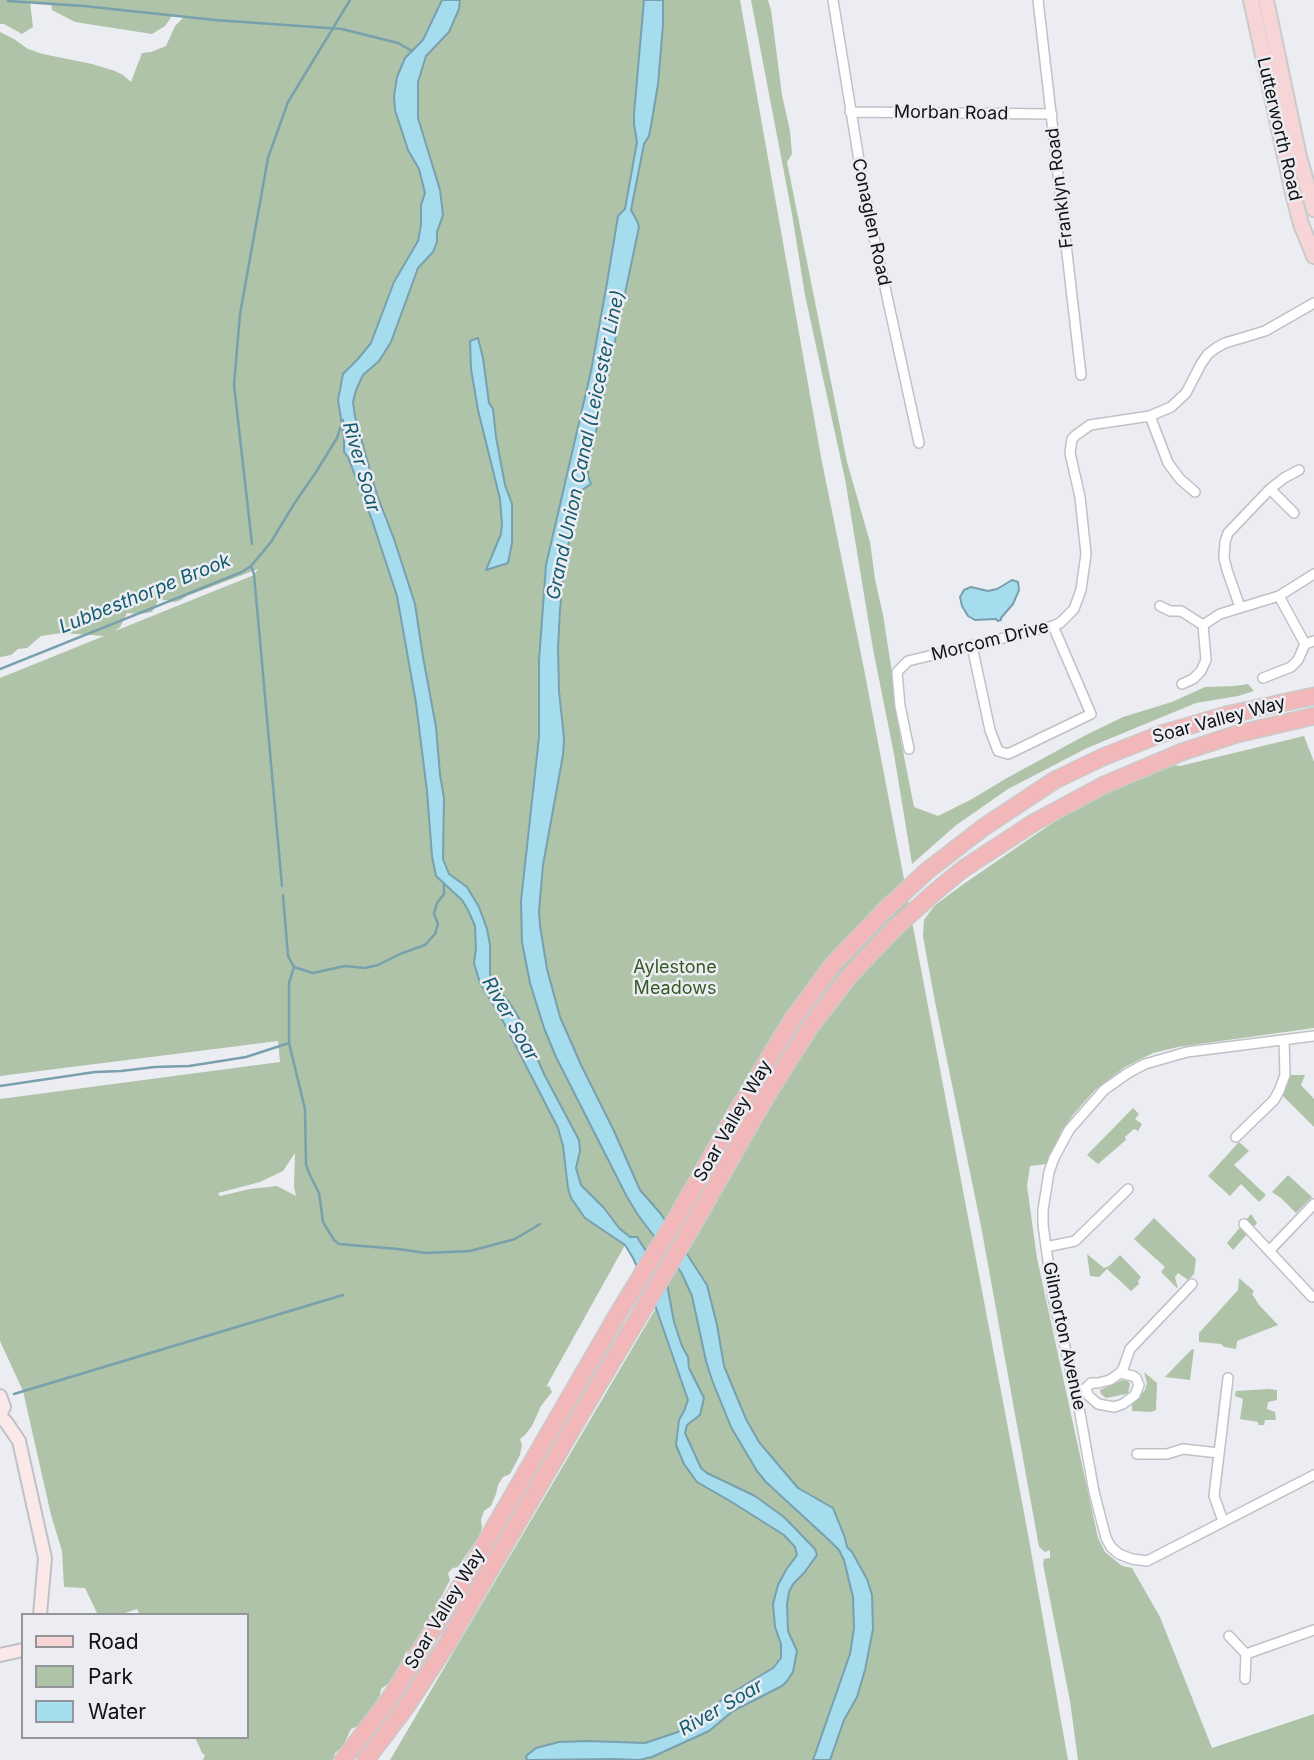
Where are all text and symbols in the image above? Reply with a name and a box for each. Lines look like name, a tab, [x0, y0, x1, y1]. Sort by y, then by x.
street label: Lutterworth Road	[1252, 55, 1306, 203]
street label: Morban Road	[894, 101, 1008, 125]
street label: Franklyn Road	[1042, 127, 1078, 249]
street label: Conaglen Road	[847, 156, 895, 288]
water label: Grand Union Canal (Leicester Line)	[542, 288, 630, 602]
water label: River Soar	[337, 419, 385, 515]
water label: Lubbesthorpe Brook	[56, 549, 234, 639]
street label: Morcom Drive	[929, 616, 1051, 666]
street label: Soar Valley Way	[1150, 692, 1288, 748]
park label: Aylestone Meadows	[633, 957, 717, 1000]
water label: River Soar	[477, 973, 543, 1065]
street label: Soar Valley Way	[689, 1056, 777, 1186]
street label: Gilmorton Avenue	[1038, 1260, 1090, 1412]
street label: Soar Valley Way	[400, 1545, 490, 1673]
legend	[21, 1613, 248, 1739]
text: Road	[88, 1629, 139, 1654]
text: Park	[88, 1664, 133, 1689]
water label: River Soar	[675, 1675, 767, 1741]
text: Water	[88, 1699, 146, 1724]

